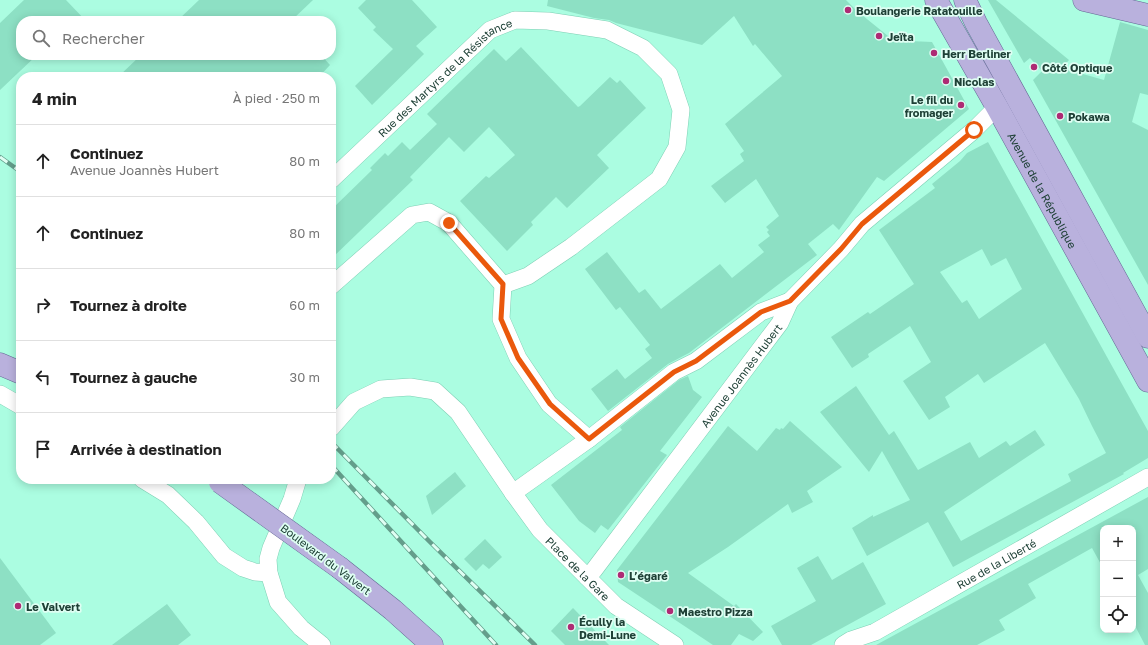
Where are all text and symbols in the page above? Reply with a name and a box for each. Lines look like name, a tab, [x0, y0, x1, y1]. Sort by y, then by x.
place label: Boulangerie Ratatouille	[856, 4, 983, 17]
marker: Boulangerie Ratatouille	[843, 5, 853, 15]
street label: Rue des Martyrs de la Résistance	[375, 15, 514, 139]
search box	[16, 16, 336, 60]
icon: search	[30, 27, 52, 49]
text: Rechercher	[62, 29, 145, 47]
place label: Jeïta	[887, 30, 914, 43]
marker: Jeïta	[874, 31, 884, 41]
place label: Herr Berliner	[942, 47, 1012, 60]
marker: Herr Berliner	[929, 48, 939, 58]
place label: Côté Optique	[1042, 61, 1113, 74]
marker: Côté Optique	[1029, 62, 1039, 72]
place label: Nicolas	[954, 75, 995, 88]
marker: Nicolas	[941, 76, 951, 86]
text: 4 min	[32, 88, 77, 109]
text: À pied · 250 m	[233, 90, 320, 106]
place label: Le fil du fromager	[905, 93, 954, 119]
marker: Le fil du fromager	[956, 100, 966, 110]
place label: Pokawa	[1068, 110, 1110, 123]
marker: Pokawa	[1055, 111, 1065, 121]
route start	[965, 121, 983, 139]
street label: Avenue de la République	[1006, 130, 1080, 250]
text: Continuez	[70, 144, 143, 162]
icon: ahead	[32, 150, 54, 172]
text: 80 m	[289, 153, 320, 169]
text: Avenue Joannès Hubert	[70, 162, 219, 178]
route end	[440, 214, 458, 232]
icon: ahead	[32, 222, 54, 244]
text: Continuez	[70, 224, 143, 242]
text: 80 m	[289, 225, 320, 241]
icon: right	[32, 294, 54, 316]
text: Tournez à droite	[70, 296, 187, 314]
text: 60 m	[289, 297, 320, 313]
street label: Avenue Joannès Hubert	[698, 321, 784, 429]
icon: left	[32, 366, 54, 388]
text: Tournez à gauche	[70, 368, 197, 386]
text: 30 m	[290, 369, 320, 385]
icon: arrive	[32, 438, 54, 460]
text: Arrivée à destination	[70, 440, 222, 458]
street label: Boulevard du Valvert	[278, 521, 374, 597]
map controls	[1100, 525, 1136, 633]
button: +	[1100, 525, 1136, 561]
street label: Place de la Gare	[544, 534, 613, 603]
street label: Rue de la Liberté	[954, 536, 1038, 591]
button: −	[1100, 561, 1136, 597]
place label: L’égaré	[629, 569, 668, 582]
marker: L’égaré	[616, 570, 626, 580]
button: locate	[1100, 597, 1136, 633]
place label: Le Valvert	[26, 600, 81, 613]
marker: Le Valvert	[13, 601, 23, 611]
place label: Maestro Pizza	[678, 605, 753, 618]
marker: Maestro Pizza	[665, 606, 675, 616]
place label: Écully la Demi-Lune	[579, 615, 637, 641]
marker: Écully la Demi-Lune	[566, 622, 576, 632]

